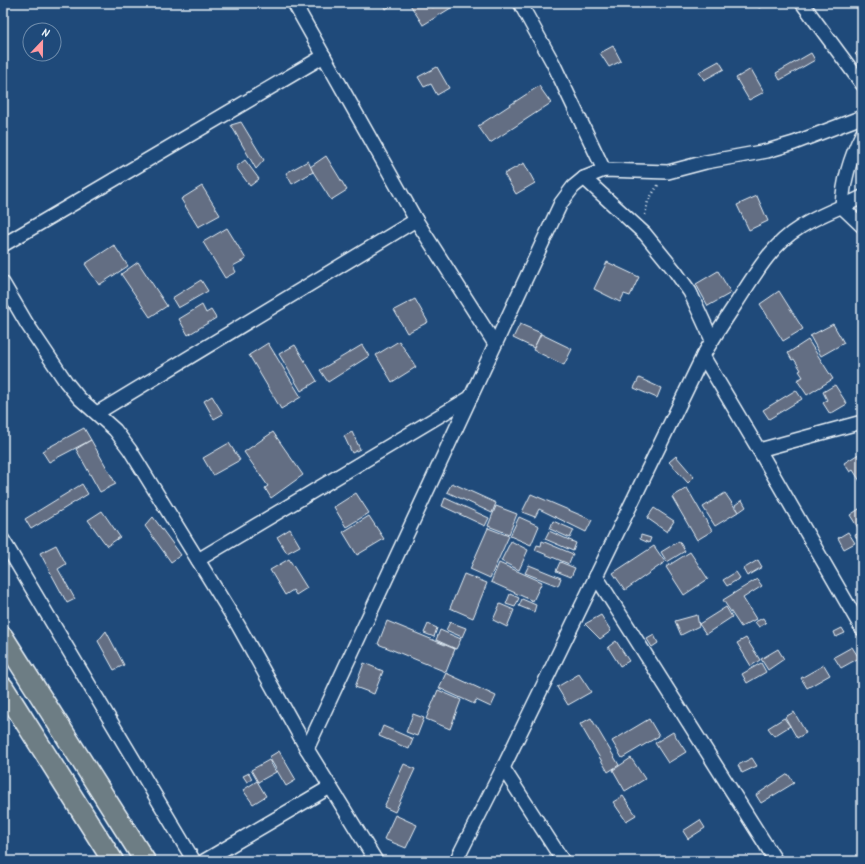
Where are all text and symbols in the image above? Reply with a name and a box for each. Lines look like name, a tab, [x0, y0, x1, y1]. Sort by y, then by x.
north arrow	[22, 22, 62, 62]
text: N	[39, 24, 52, 43]

